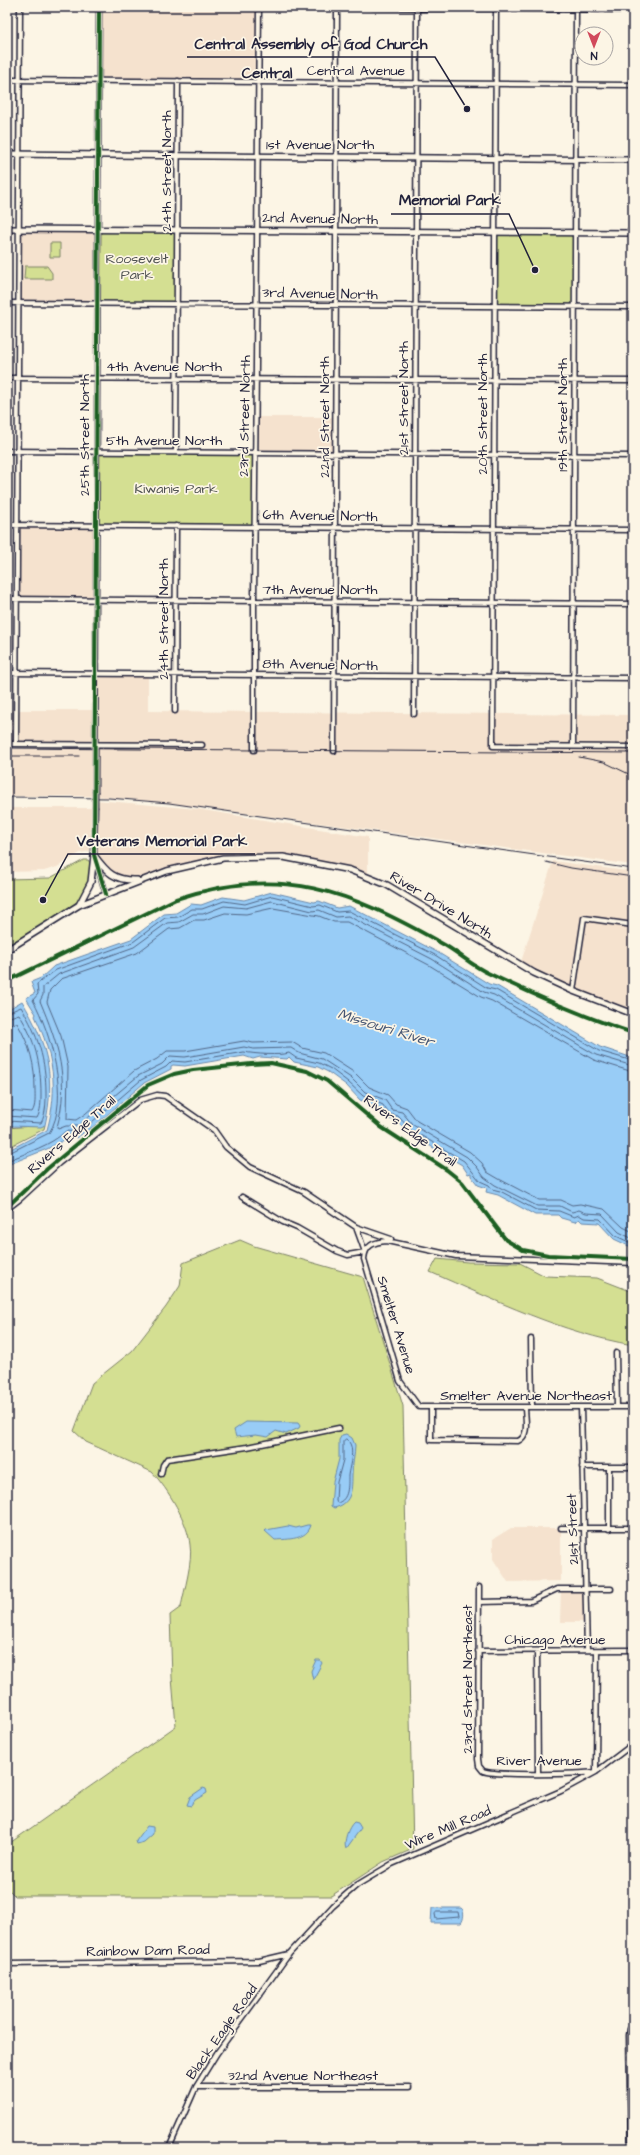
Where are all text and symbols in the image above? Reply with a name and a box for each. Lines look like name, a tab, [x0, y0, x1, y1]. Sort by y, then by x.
north arrow	[574, 26, 614, 66]
callout: Central Assembly of God Church	[187, 30, 435, 57]
text: Central Assembly of God Church	[195, 34, 428, 56]
text: N	[590, 48, 597, 63]
street label: Central Avenue	[307, 61, 406, 81]
district label: Central	[242, 63, 293, 84]
street label: 24th Street North	[157, 110, 177, 232]
street label: 1st Avenue North	[266, 135, 374, 155]
callout: Memorial Park	[391, 187, 509, 214]
text: Memorial Park	[399, 190, 502, 211]
street label: 2nd Avenue North	[262, 208, 378, 230]
park label: Roosevelt Park	[105, 249, 169, 285]
street label: 3rd Avenue North	[262, 283, 378, 305]
street label: 21st Street North	[394, 341, 414, 455]
street label: 20th Street North	[473, 354, 493, 474]
street label: 23rd Street North	[234, 355, 256, 477]
street label: 22nd Street North	[315, 356, 335, 478]
street label: 4th Avenue North	[106, 357, 222, 377]
street label: 19th Street North	[553, 358, 573, 472]
street label: 25th Street North	[75, 374, 95, 496]
street label: 5th Avenue North	[106, 431, 222, 451]
park label: Kiwanis Park	[134, 479, 218, 499]
street label: 6th Avenue North	[262, 505, 378, 527]
street label: 24th Street North	[154, 558, 174, 680]
street label: 7th Avenue North	[263, 580, 378, 600]
street label: 8th Avenue North	[262, 654, 378, 676]
callout: Veterans Memorial Park	[68, 827, 255, 854]
text: Veterans Memorial Park	[76, 831, 248, 852]
street label: River Drive North	[386, 866, 496, 944]
water label: Missouri River	[335, 1003, 438, 1053]
street label: Rivers Edge Trail	[359, 1090, 461, 1172]
street label: Rivers Edge Trail	[24, 1091, 120, 1179]
street label: Smelter Avenue	[372, 1273, 421, 1377]
street label: Smelter Avenue Northeast	[440, 1386, 612, 1406]
street label: 21st Street	[562, 1493, 584, 1565]
street label: 23rd Street Northeast	[458, 1604, 478, 1753]
street label: Chicago Avenue	[504, 1630, 606, 1650]
street label: River Avenue	[496, 1751, 582, 1771]
street label: Wire Mill Road	[402, 1801, 494, 1855]
street label: Rainbow Dam Road	[86, 1940, 210, 1962]
street label: Black Eagle Road	[182, 1980, 262, 2084]
street label: 32nd Avenue Northeast	[228, 2066, 379, 2086]

